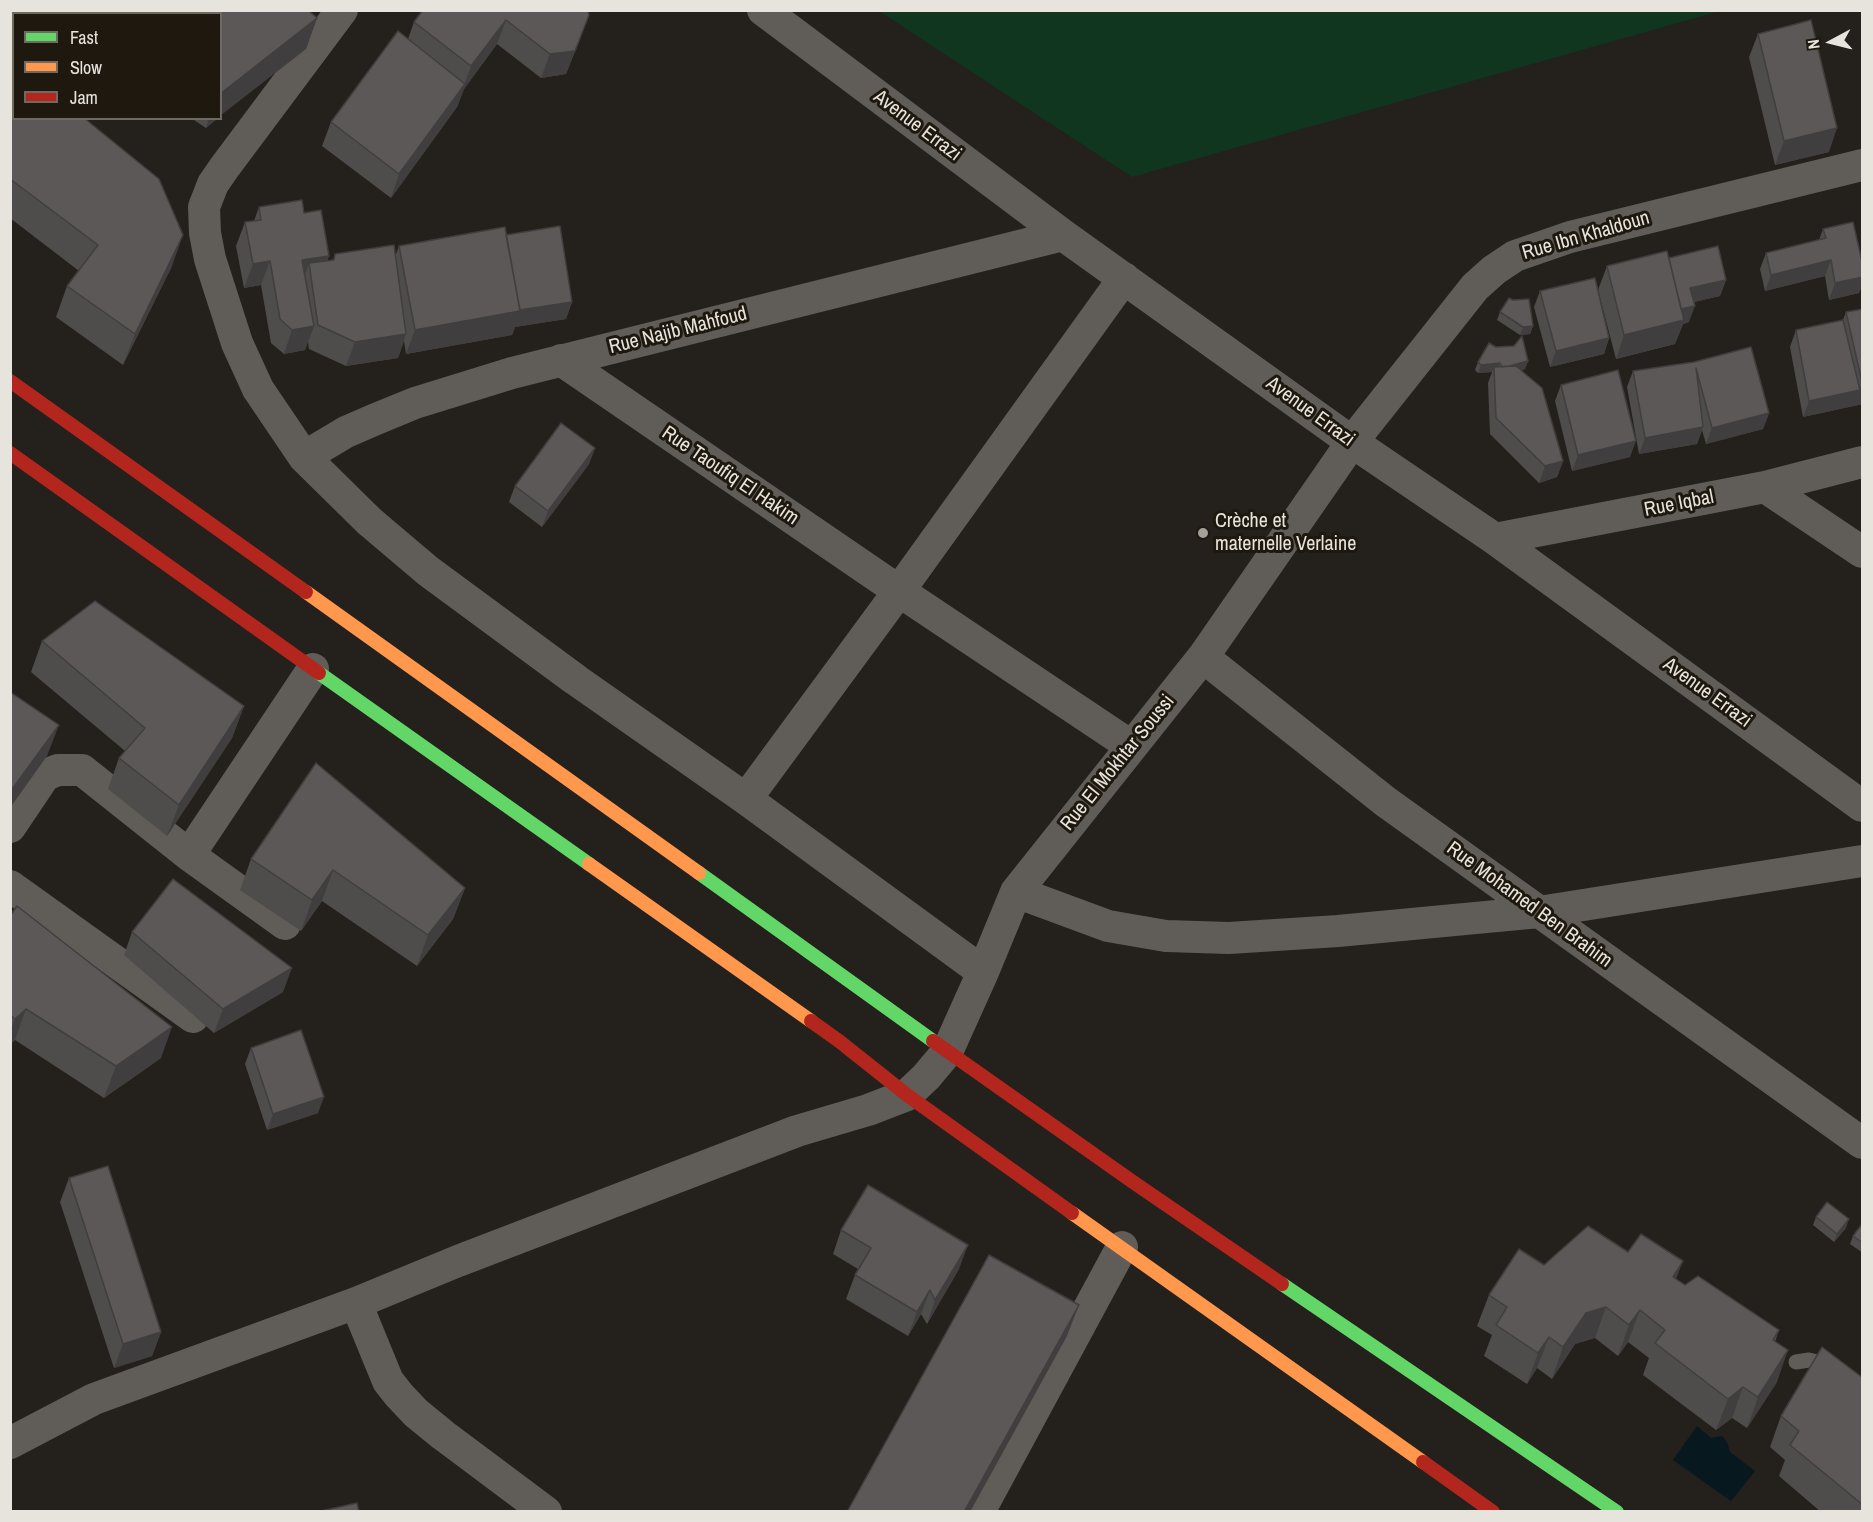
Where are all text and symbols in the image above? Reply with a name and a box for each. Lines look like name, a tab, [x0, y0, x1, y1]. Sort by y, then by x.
legend	[12, 12, 222, 120]
north arrow	[1801, 12, 1861, 72]
text: Fast	[70, 25, 98, 50]
text: N	[1802, 38, 1825, 50]
text: Slow	[70, 55, 102, 80]
text: Jam	[70, 85, 98, 110]
street label: Avenue Errazi	[868, 85, 966, 167]
street label: Rue Ibn Khaldoun	[1520, 206, 1652, 266]
street label: Rue Najib Mahfoud	[607, 302, 749, 360]
street label: Avenue Errazi	[1261, 372, 1359, 452]
street label: Rue Taoufiq El Hakim	[657, 421, 803, 531]
street label: Rue Iqbal	[1642, 486, 1716, 522]
place label: Crèche et maternelle Verlaine	[1215, 510, 1356, 557]
marker: Crèche et maternelle Verlaine	[1196, 526, 1210, 540]
street label: Avenue Errazi	[1658, 653, 1756, 733]
street label: Rue El Mokhtar Soussi	[1056, 690, 1180, 836]
street label: Rue Mohamed Ben Brahim	[1442, 837, 1616, 973]

